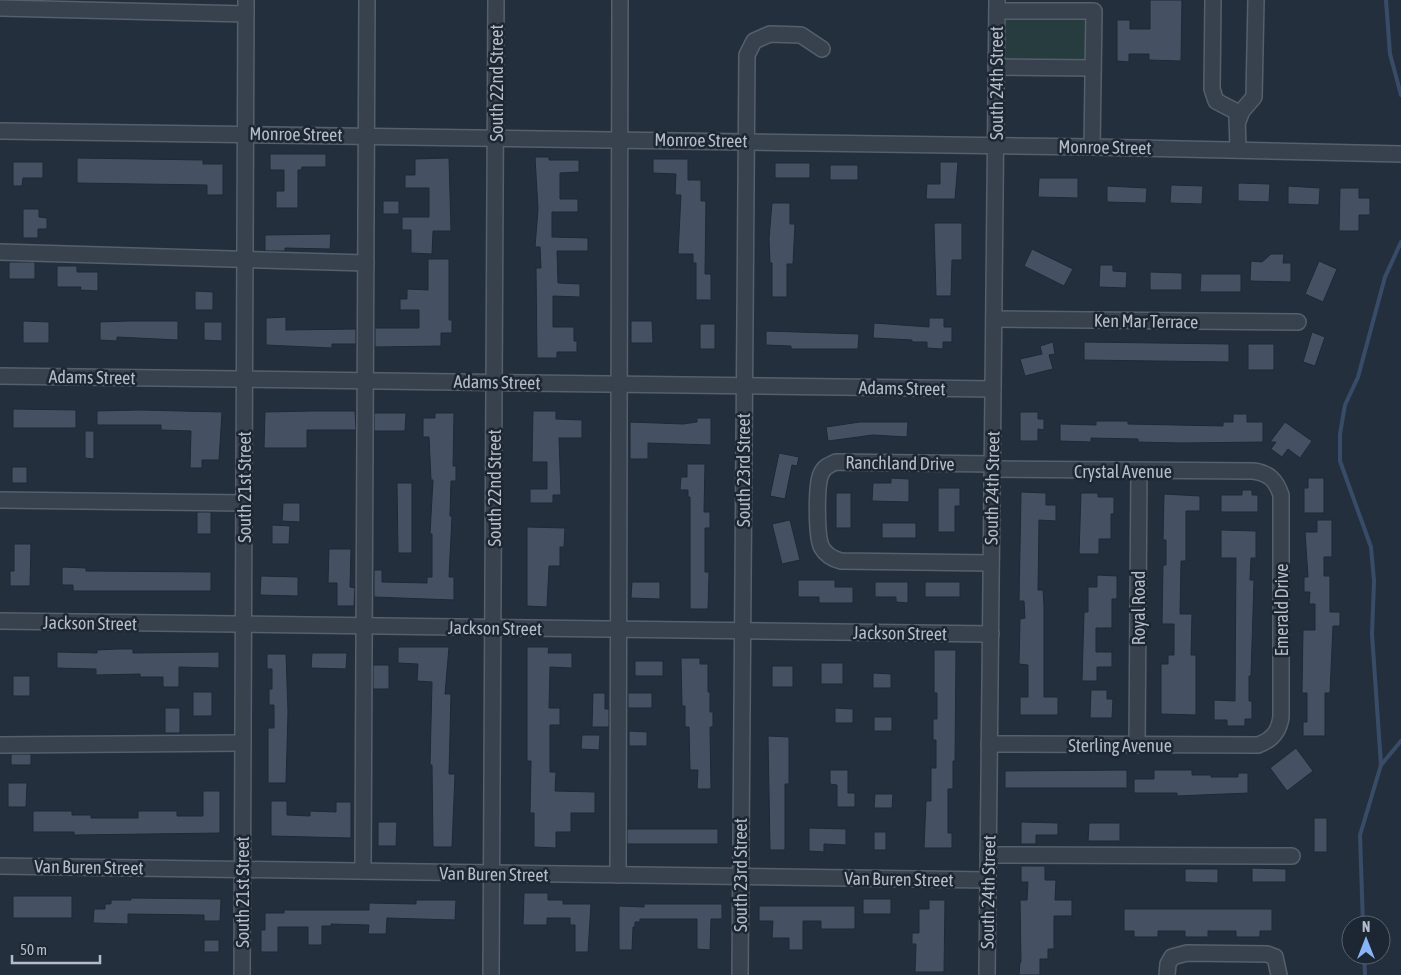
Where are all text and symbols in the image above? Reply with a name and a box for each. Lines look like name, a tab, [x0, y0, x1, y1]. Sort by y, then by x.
street label: South 22nd Street	[486, 24, 507, 142]
street label: South 24th Street	[986, 26, 1007, 140]
street label: Monroe Street	[249, 123, 343, 145]
street label: Monroe Street	[654, 129, 748, 151]
street label: Monroe Street	[1058, 136, 1152, 158]
street label: Ken Mar Terrace	[1094, 310, 1198, 332]
street label: Adams Street	[48, 366, 136, 388]
street label: Adams Street	[453, 371, 541, 393]
street label: Adams Street	[858, 377, 946, 399]
street label: South 23rd Street	[733, 413, 754, 527]
street label: South 22nd Street	[484, 429, 505, 547]
street label: South 21st Street	[234, 431, 255, 543]
street label: South 24th Street	[981, 431, 1003, 545]
street label: Ranchland Drive	[845, 452, 955, 474]
street label: Crystal Avenue	[1074, 461, 1172, 482]
street label: Emerald Drive	[1271, 564, 1292, 656]
street label: Royal Road	[1128, 571, 1149, 645]
street label: Jackson Street	[43, 612, 137, 634]
street label: Jackson Street	[448, 617, 542, 639]
street label: Jackson Street	[853, 622, 947, 644]
street label: Sterling Avenue	[1068, 735, 1172, 756]
street label: South 23rd Street	[730, 818, 751, 932]
street label: South 24th Street	[977, 835, 999, 949]
street label: South 21st Street	[232, 836, 253, 948]
street label: Van Buren Street	[34, 856, 144, 878]
street label: Van Buren Street	[439, 863, 549, 885]
street label: Van Buren Street	[844, 868, 954, 890]
north arrow	[1341, 915, 1391, 965]
text: N	[1362, 919, 1370, 935]
scale bar	[12, 932, 100, 964]
text: 50 m	[20, 941, 47, 958]

